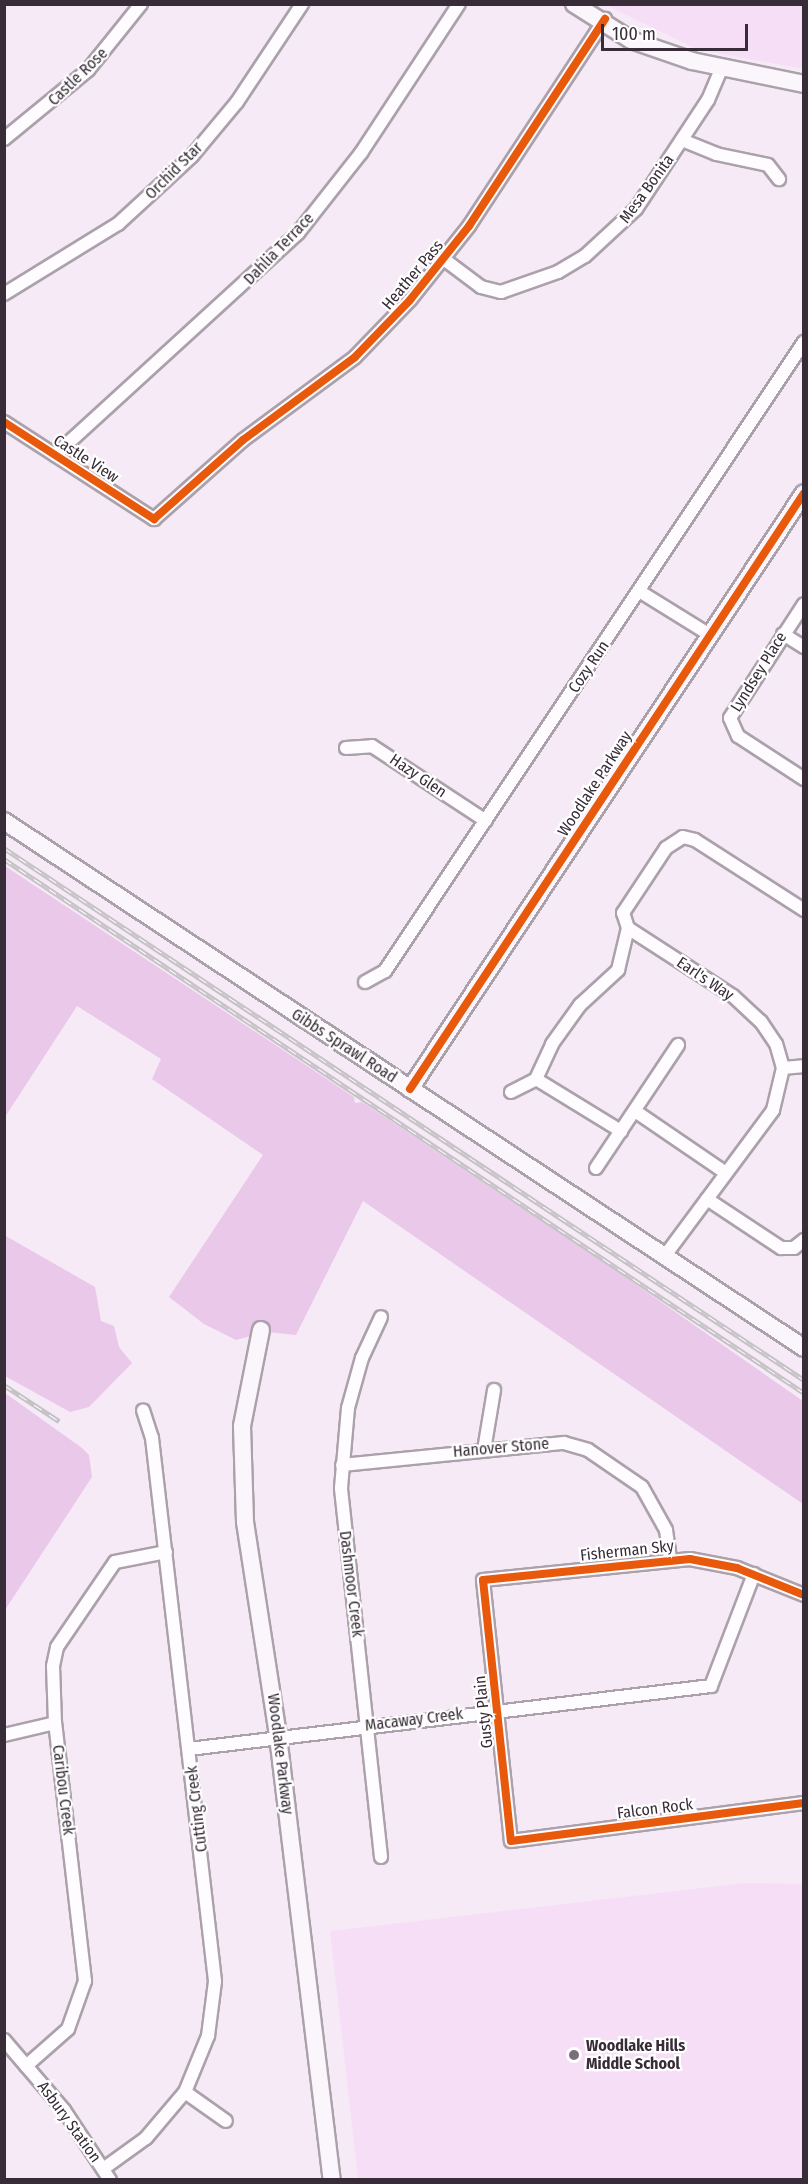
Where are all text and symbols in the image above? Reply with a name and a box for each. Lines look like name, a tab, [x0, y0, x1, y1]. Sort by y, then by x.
scale bar	[604, 12, 751, 50]
text: 100 m	[612, 23, 656, 45]
street label: Castle Rose	[44, 44, 112, 110]
street label: Orchid Star	[141, 138, 207, 204]
street label: Mesa Bonita	[616, 151, 678, 227]
street label: Dahlia Terrace	[240, 209, 318, 289]
street label: Heather Pass	[378, 236, 448, 314]
street label: Castle View	[50, 431, 122, 487]
street label: Lyndsey Place	[727, 629, 791, 715]
street label: Cozy Run	[565, 637, 613, 697]
street label: Woodlake Parkway	[554, 728, 636, 840]
street label: Hazy Glen	[386, 750, 450, 802]
street label: Earl's Way	[673, 953, 737, 1005]
street label: Gibbs Sprawl Road	[288, 1005, 400, 1087]
street label: Hanover Stone	[452, 1434, 550, 1462]
street label: Dashmoor Creek	[335, 1530, 367, 1638]
street label: Fisherman Sky	[579, 1537, 675, 1565]
street label: Gusty Plain	[471, 1675, 497, 1749]
street label: Woodlake Parkway	[263, 1692, 297, 1816]
street label: Macaway Creek	[364, 1704, 464, 1736]
street label: Caribou Creek	[48, 1744, 78, 1836]
street label: Cutting Creek	[182, 1765, 212, 1853]
street label: Falcon Rock	[616, 1795, 694, 1823]
place label: Woodlake Hills Middle School	[586, 2036, 685, 2074]
marker: Woodlake Hills Middle School	[567, 2048, 581, 2062]
street label: Asbury Station	[33, 2078, 105, 2166]

